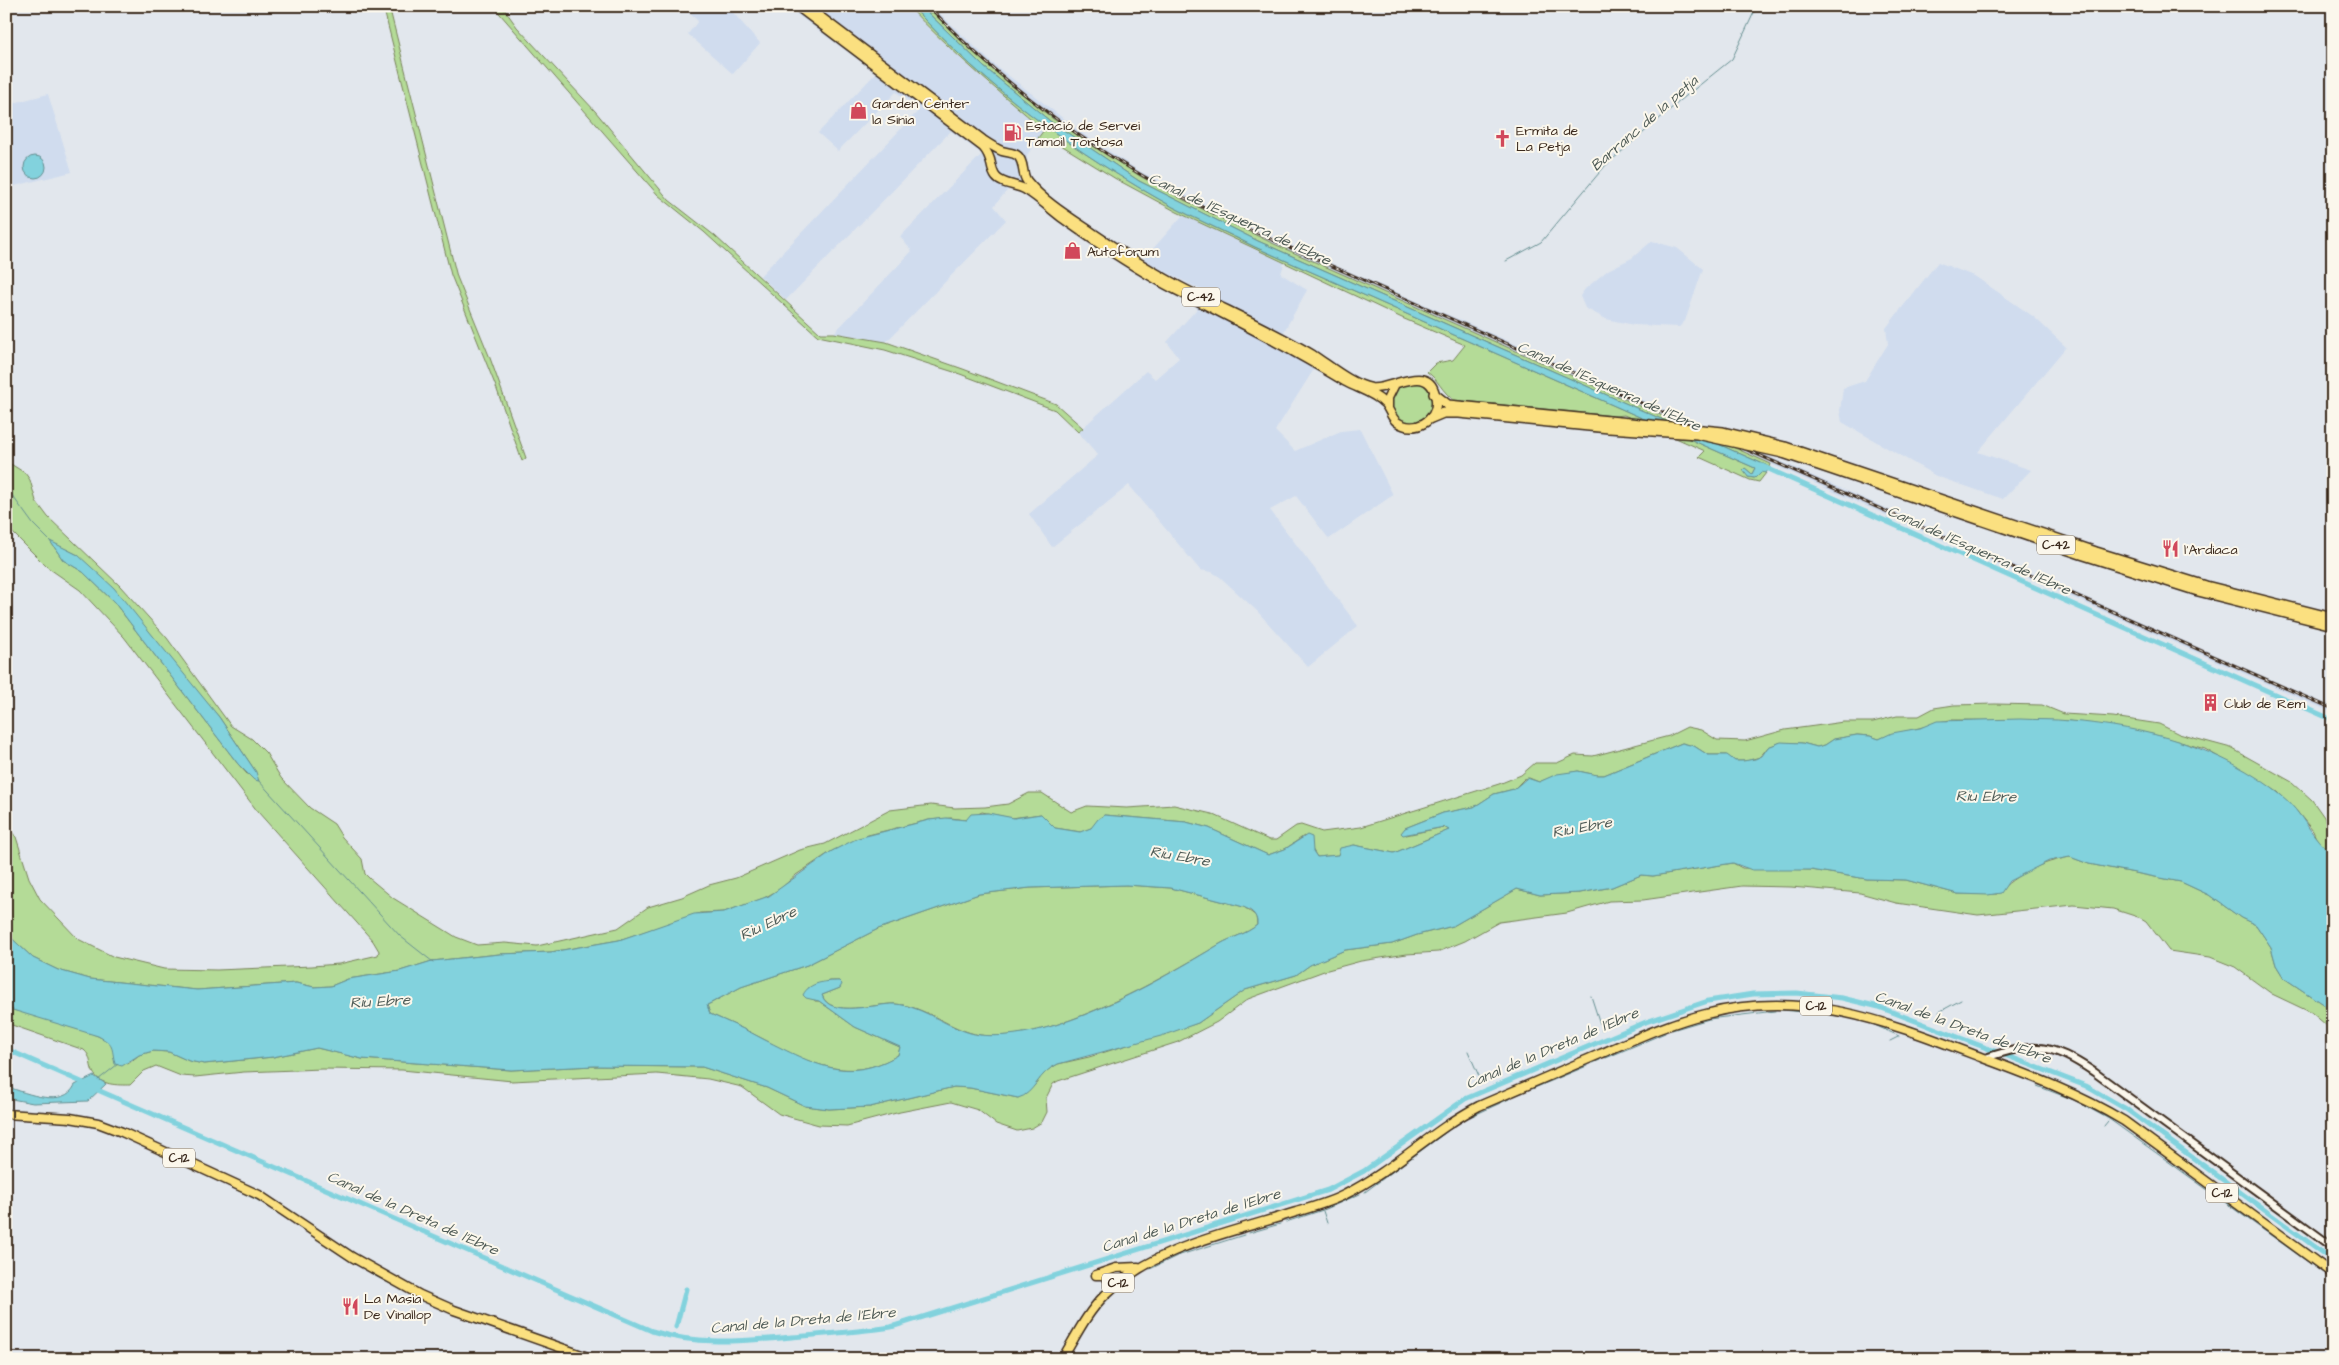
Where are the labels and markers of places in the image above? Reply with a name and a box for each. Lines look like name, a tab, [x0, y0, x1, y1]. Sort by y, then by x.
place label: Garden Center la Sínia	[872, 94, 970, 130]
shop icon: Garden Center la Sínia	[848, 101, 868, 121]
place label: Estació de Servei Tamoil Tortosa	[1026, 116, 1140, 152]
place label: Ermita de La Petja	[1516, 121, 1579, 157]
fuel station icon: Estació de Servei Tamoil Tortosa	[1002, 123, 1022, 143]
church icon: Ermita de La Petja	[1492, 128, 1512, 148]
shop icon: Autoforum	[1063, 241, 1083, 261]
place label: Autoforum	[1087, 242, 1159, 262]
restaurant icon: l'Ardiaca	[2160, 539, 2180, 559]
place label: l'Ardiaca	[2184, 540, 2238, 560]
building icon: Club de Rem	[2200, 693, 2220, 713]
place label: Club de Rem	[2224, 694, 2306, 714]
place label: La Masia De Vinallop	[364, 1289, 432, 1325]
restaurant icon: La Masia De Vinallop	[340, 1296, 360, 1316]

